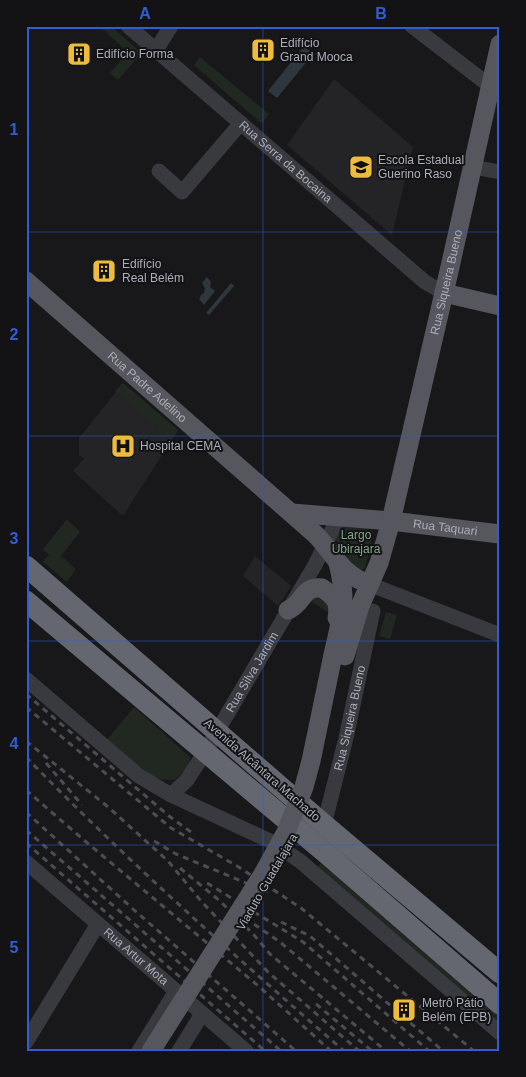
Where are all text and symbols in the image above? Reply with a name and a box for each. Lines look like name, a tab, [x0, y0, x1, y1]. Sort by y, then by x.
text: A	[139, 5, 151, 22]
text: B	[375, 5, 387, 22]
place label: Edifício Grand Mooca	[280, 36, 353, 64]
building icon: Edifício Grand Mooca	[250, 37, 276, 63]
building icon: Edifício Forma	[66, 41, 92, 67]
place label: Edifício Forma	[96, 47, 174, 61]
street label: Rua Serra da Bocaina	[236, 118, 335, 206]
text: 1	[10, 121, 19, 138]
place label: Escola Estadual Guerino Raso	[378, 153, 464, 181]
school or university icon: Escola Estadual Guerino Raso	[348, 154, 374, 180]
street label: Rua Siqueira Bueno	[427, 228, 465, 336]
place label: Edifício Real Belém	[122, 257, 184, 285]
building icon: Edifício Real Belém	[91, 258, 117, 284]
text: 2	[10, 326, 19, 343]
street label: Rua Padre Adelino	[105, 349, 190, 426]
hospital icon: Hospital CEMA	[110, 433, 136, 459]
place label: Hospital CEMA	[140, 439, 221, 453]
street label: Rua Taquari	[412, 517, 478, 538]
park label: Largo Ubirajara	[332, 528, 381, 556]
text: 3	[10, 530, 19, 547]
street label: Rua Silva Jardim	[223, 629, 281, 715]
street label: Rua Siqueira Bueno	[331, 664, 368, 772]
street label: Avenida Alcântara Machado	[201, 716, 323, 824]
text: 4	[10, 735, 19, 752]
street label: Viaduto Guadalajara	[234, 831, 301, 933]
street label: Rua Artur Mota	[101, 925, 171, 988]
text: 5	[10, 939, 19, 956]
place label: Metrô Pátio Belém (EPB)	[422, 996, 491, 1024]
building icon: Metrô Pátio Belém (EPB)	[391, 997, 417, 1023]

